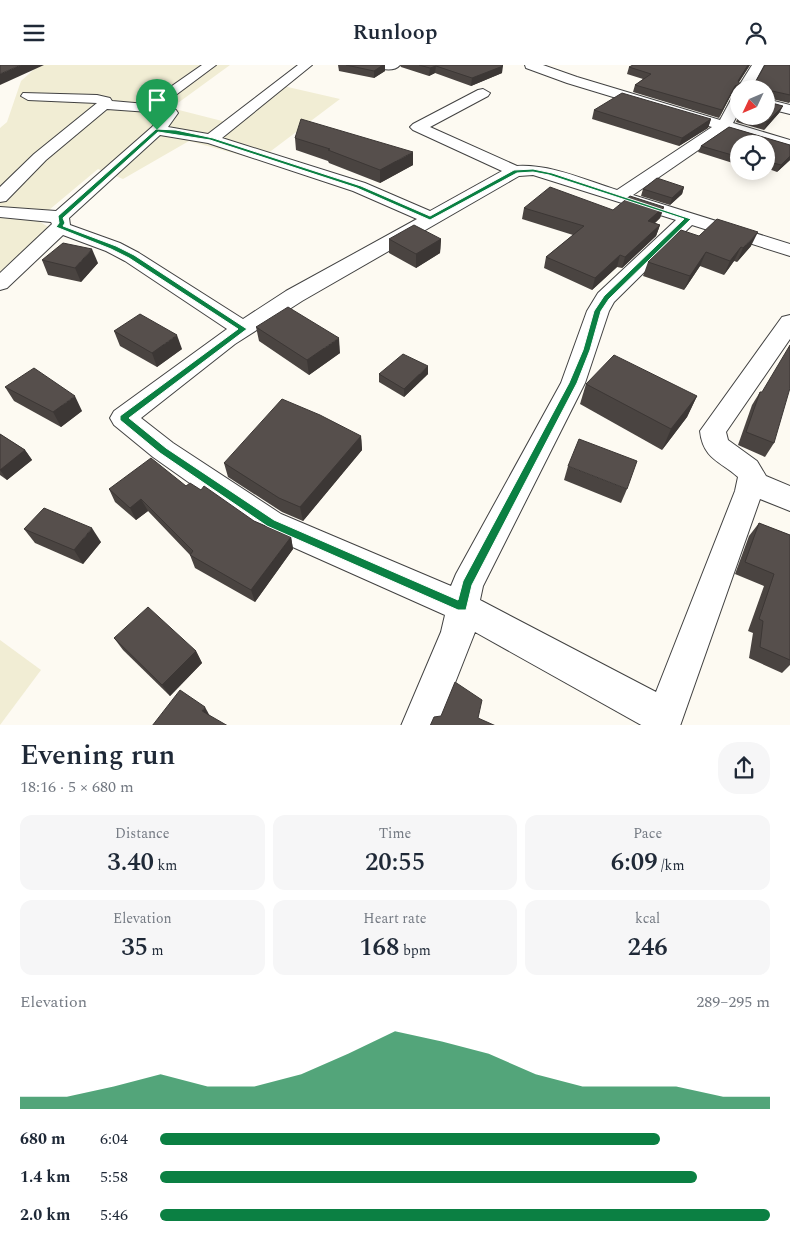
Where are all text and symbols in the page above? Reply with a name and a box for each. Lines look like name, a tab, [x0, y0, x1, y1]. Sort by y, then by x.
text: Runloop	[352, 16, 438, 49]
icon: menu	[20, 19, 48, 47]
icon: person	[742, 19, 770, 47]
pin	[136, 79, 178, 130]
north arrow	[730, 80, 775, 125]
map controls	[730, 80, 775, 180]
icon: arrive	[143, 86, 171, 114]
button: locate	[730, 135, 775, 180]
text: Evening run	[20, 734, 175, 777]
button: share	[718, 742, 770, 794]
text: 18:16 · 5 × 680 m	[20, 775, 134, 799]
text: Distance	[115, 823, 170, 844]
text: Time	[379, 823, 411, 844]
text: Pace	[633, 823, 662, 844]
text: 3.40	[107, 844, 154, 882]
text: 20:55	[365, 844, 425, 882]
text: 6:09	[611, 844, 658, 882]
text: km	[154, 855, 177, 876]
text: /km	[658, 855, 684, 876]
text: Elevation	[113, 908, 172, 929]
text: Heart rate	[363, 908, 427, 929]
text: kcal	[635, 908, 660, 929]
text: 35	[121, 929, 148, 967]
text: 168	[359, 929, 399, 967]
text: 246	[628, 929, 668, 967]
text: m	[148, 940, 164, 961]
text: bpm	[399, 940, 431, 961]
text: Elevation	[20, 990, 87, 1014]
text: 289–295 m	[696, 990, 770, 1014]
text: 680 m	[20, 1127, 65, 1151]
text: 6:04	[100, 1127, 128, 1151]
text: 1.4 km	[20, 1165, 70, 1189]
text: 5:58	[100, 1165, 128, 1189]
text: 2.0 km	[20, 1203, 70, 1227]
text: 5:46	[100, 1203, 128, 1227]

